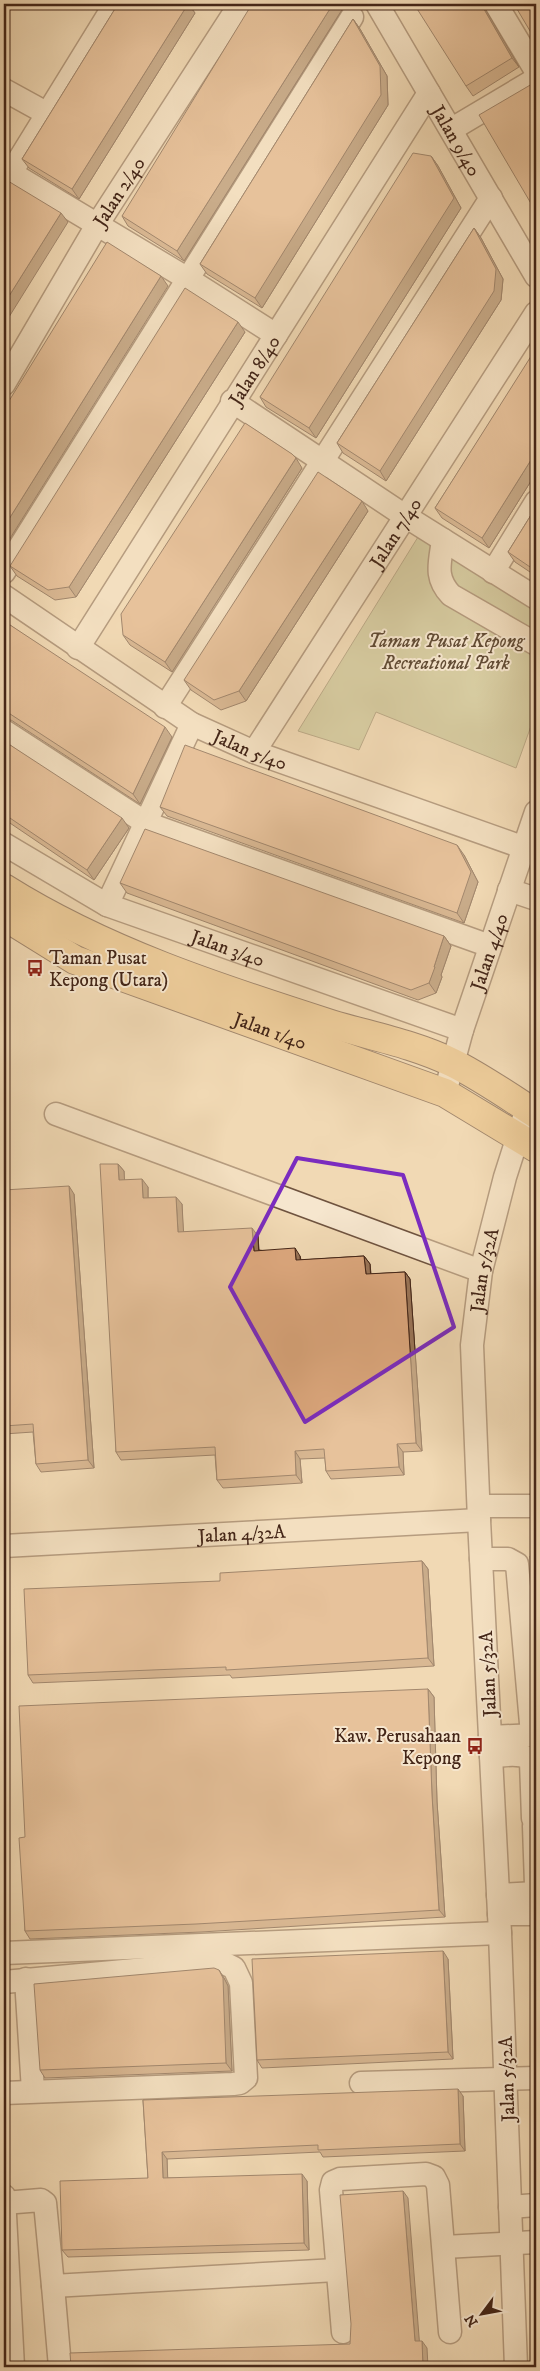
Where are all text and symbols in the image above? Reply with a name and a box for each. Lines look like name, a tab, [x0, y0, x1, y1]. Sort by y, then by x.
street label: Jalan 9/40	[425, 100, 485, 181]
street label: Jalan 2/40	[88, 153, 151, 233]
street label: Jalan 8/40	[223, 331, 286, 412]
street label: Jalan 7/40	[364, 494, 427, 574]
park label: Taman Pusat Kepong Recreational Park	[368, 630, 525, 675]
street label: Jalan 5/40	[207, 724, 290, 776]
street label: Jalan 4/40	[466, 911, 514, 996]
street label: Jalan 3/40	[186, 925, 267, 972]
place label: Taman Pusat Kepong (Utara)	[49, 947, 168, 992]
bus stop icon: Taman Pusat Kepong (Utara)	[25, 958, 45, 978]
street label: Jalan 1/40	[228, 1007, 309, 1055]
street label: Jalan 5/32A	[466, 1225, 505, 1316]
street label: Jalan 4/32A	[195, 1521, 287, 1548]
street label: Jalan 5/32A	[475, 1630, 502, 1719]
place label: Kaw. Perusahaan Kepong	[334, 1725, 462, 1770]
bus stop icon: Kaw. Perusahaan Kepong	[465, 1736, 485, 1756]
street label: Jalan 5/32A	[494, 2035, 521, 2124]
north arrow	[458, 2288, 508, 2338]
text: N	[461, 2310, 483, 2330]

